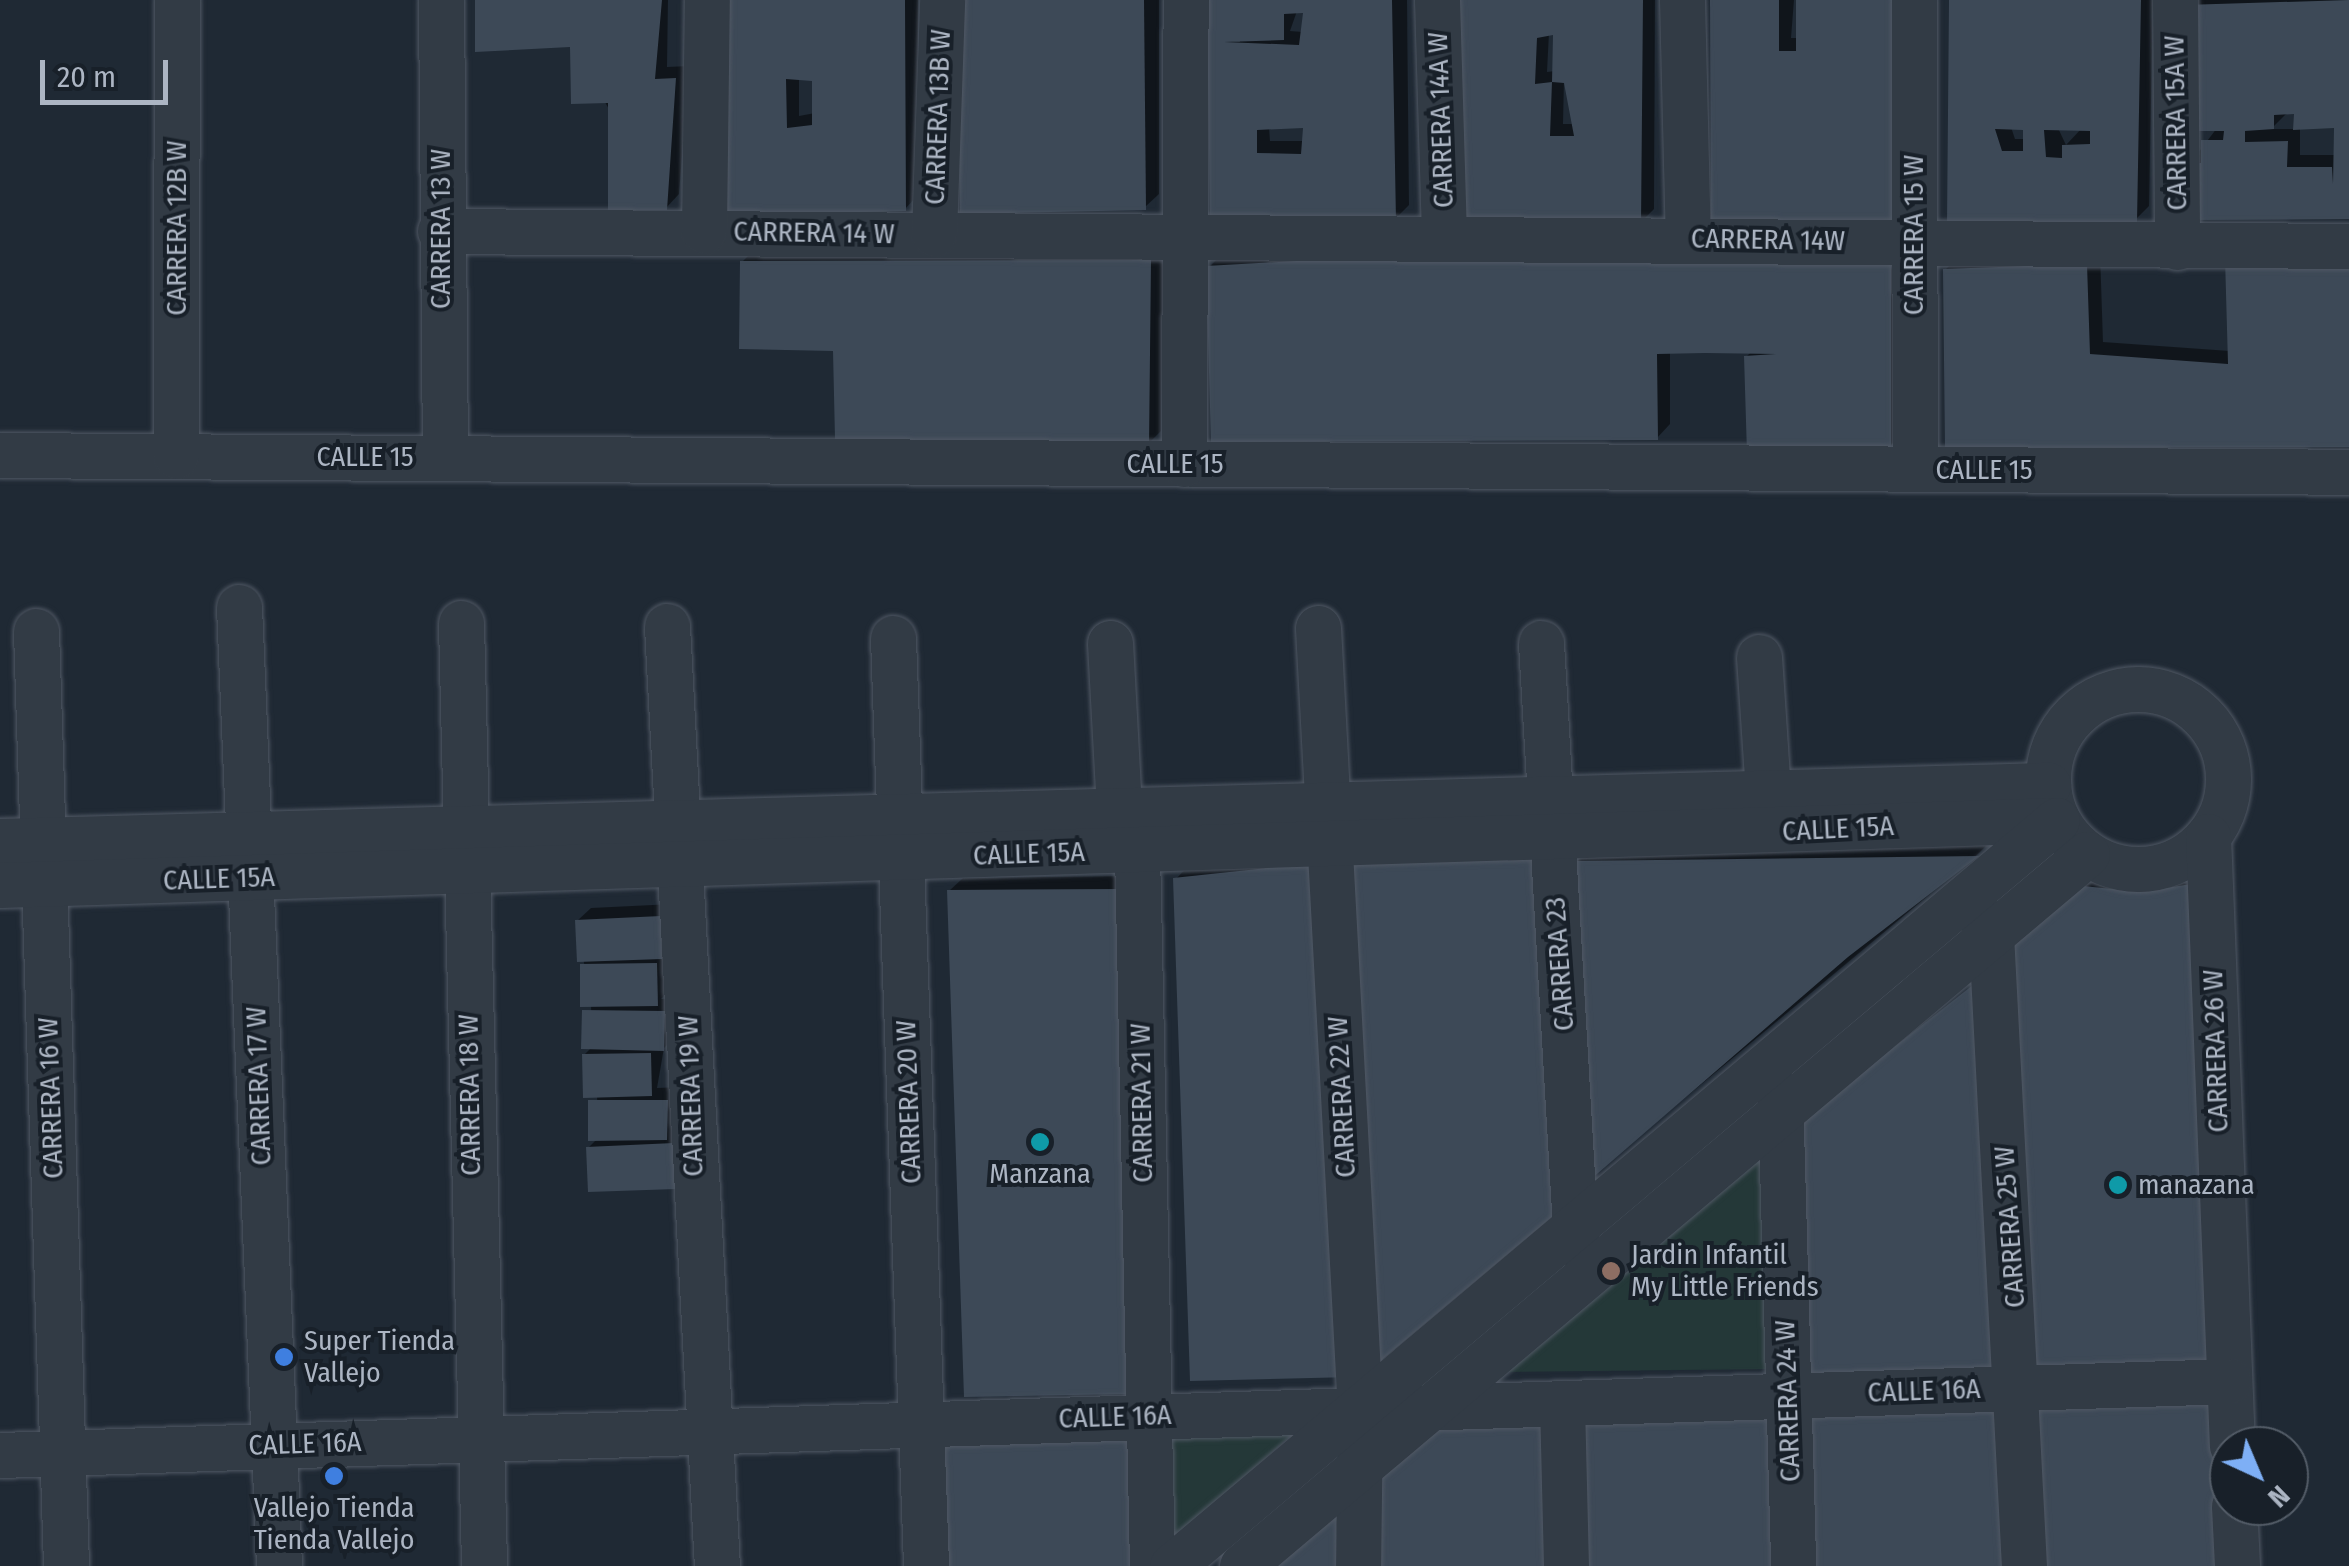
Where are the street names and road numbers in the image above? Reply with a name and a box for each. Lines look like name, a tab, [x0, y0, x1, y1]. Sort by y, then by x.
street label: CARRERA 13B W	[918, 29, 958, 205]
street label: CARRERA 14A W	[1421, 32, 1461, 208]
street label: CARRERA 15A W	[2158, 35, 2194, 211]
street label: CARRERA 12B W	[160, 140, 194, 316]
street label: CARRERA 13 W	[424, 149, 458, 309]
street label: CARRERA 15 W	[1897, 155, 1931, 315]
street label: CARRERA 14 W	[733, 215, 895, 251]
street label: CARRERA 14W	[1691, 222, 1845, 258]
street label: CALLE 15	[316, 440, 414, 474]
street label: CALLE 15	[1126, 447, 1224, 481]
street label: CALLE 15	[1935, 453, 2033, 487]
street label: CALLE 15A	[1781, 809, 1895, 849]
street label: CALLE 15A	[972, 835, 1086, 873]
street label: CALLE 15A	[162, 860, 276, 898]
street label: CARRERA 23	[1539, 896, 1581, 1032]
street label: CARRERA 26 W	[2196, 969, 2236, 1133]
street label: CARRERA 17 W	[239, 1006, 279, 1166]
street label: CARRERA 18 W	[452, 1014, 488, 1176]
street label: CARRERA 19 W	[671, 1015, 711, 1177]
street label: CARRERA 22 W	[1321, 1016, 1363, 1178]
street label: CARRERA 16 W	[31, 1017, 71, 1179]
street label: CARRERA 20 W	[889, 1020, 929, 1184]
street label: CARRERA 21 W	[1124, 1023, 1160, 1183]
street label: CARRERA 25 W	[1988, 1145, 2032, 1309]
street label: CARRERA 24 W	[1768, 1319, 1808, 1483]
street label: CALLE 16A	[1867, 1372, 1981, 1410]
street label: CALLE 16A	[1058, 1398, 1172, 1436]
street label: CALLE 16A	[248, 1425, 362, 1463]

